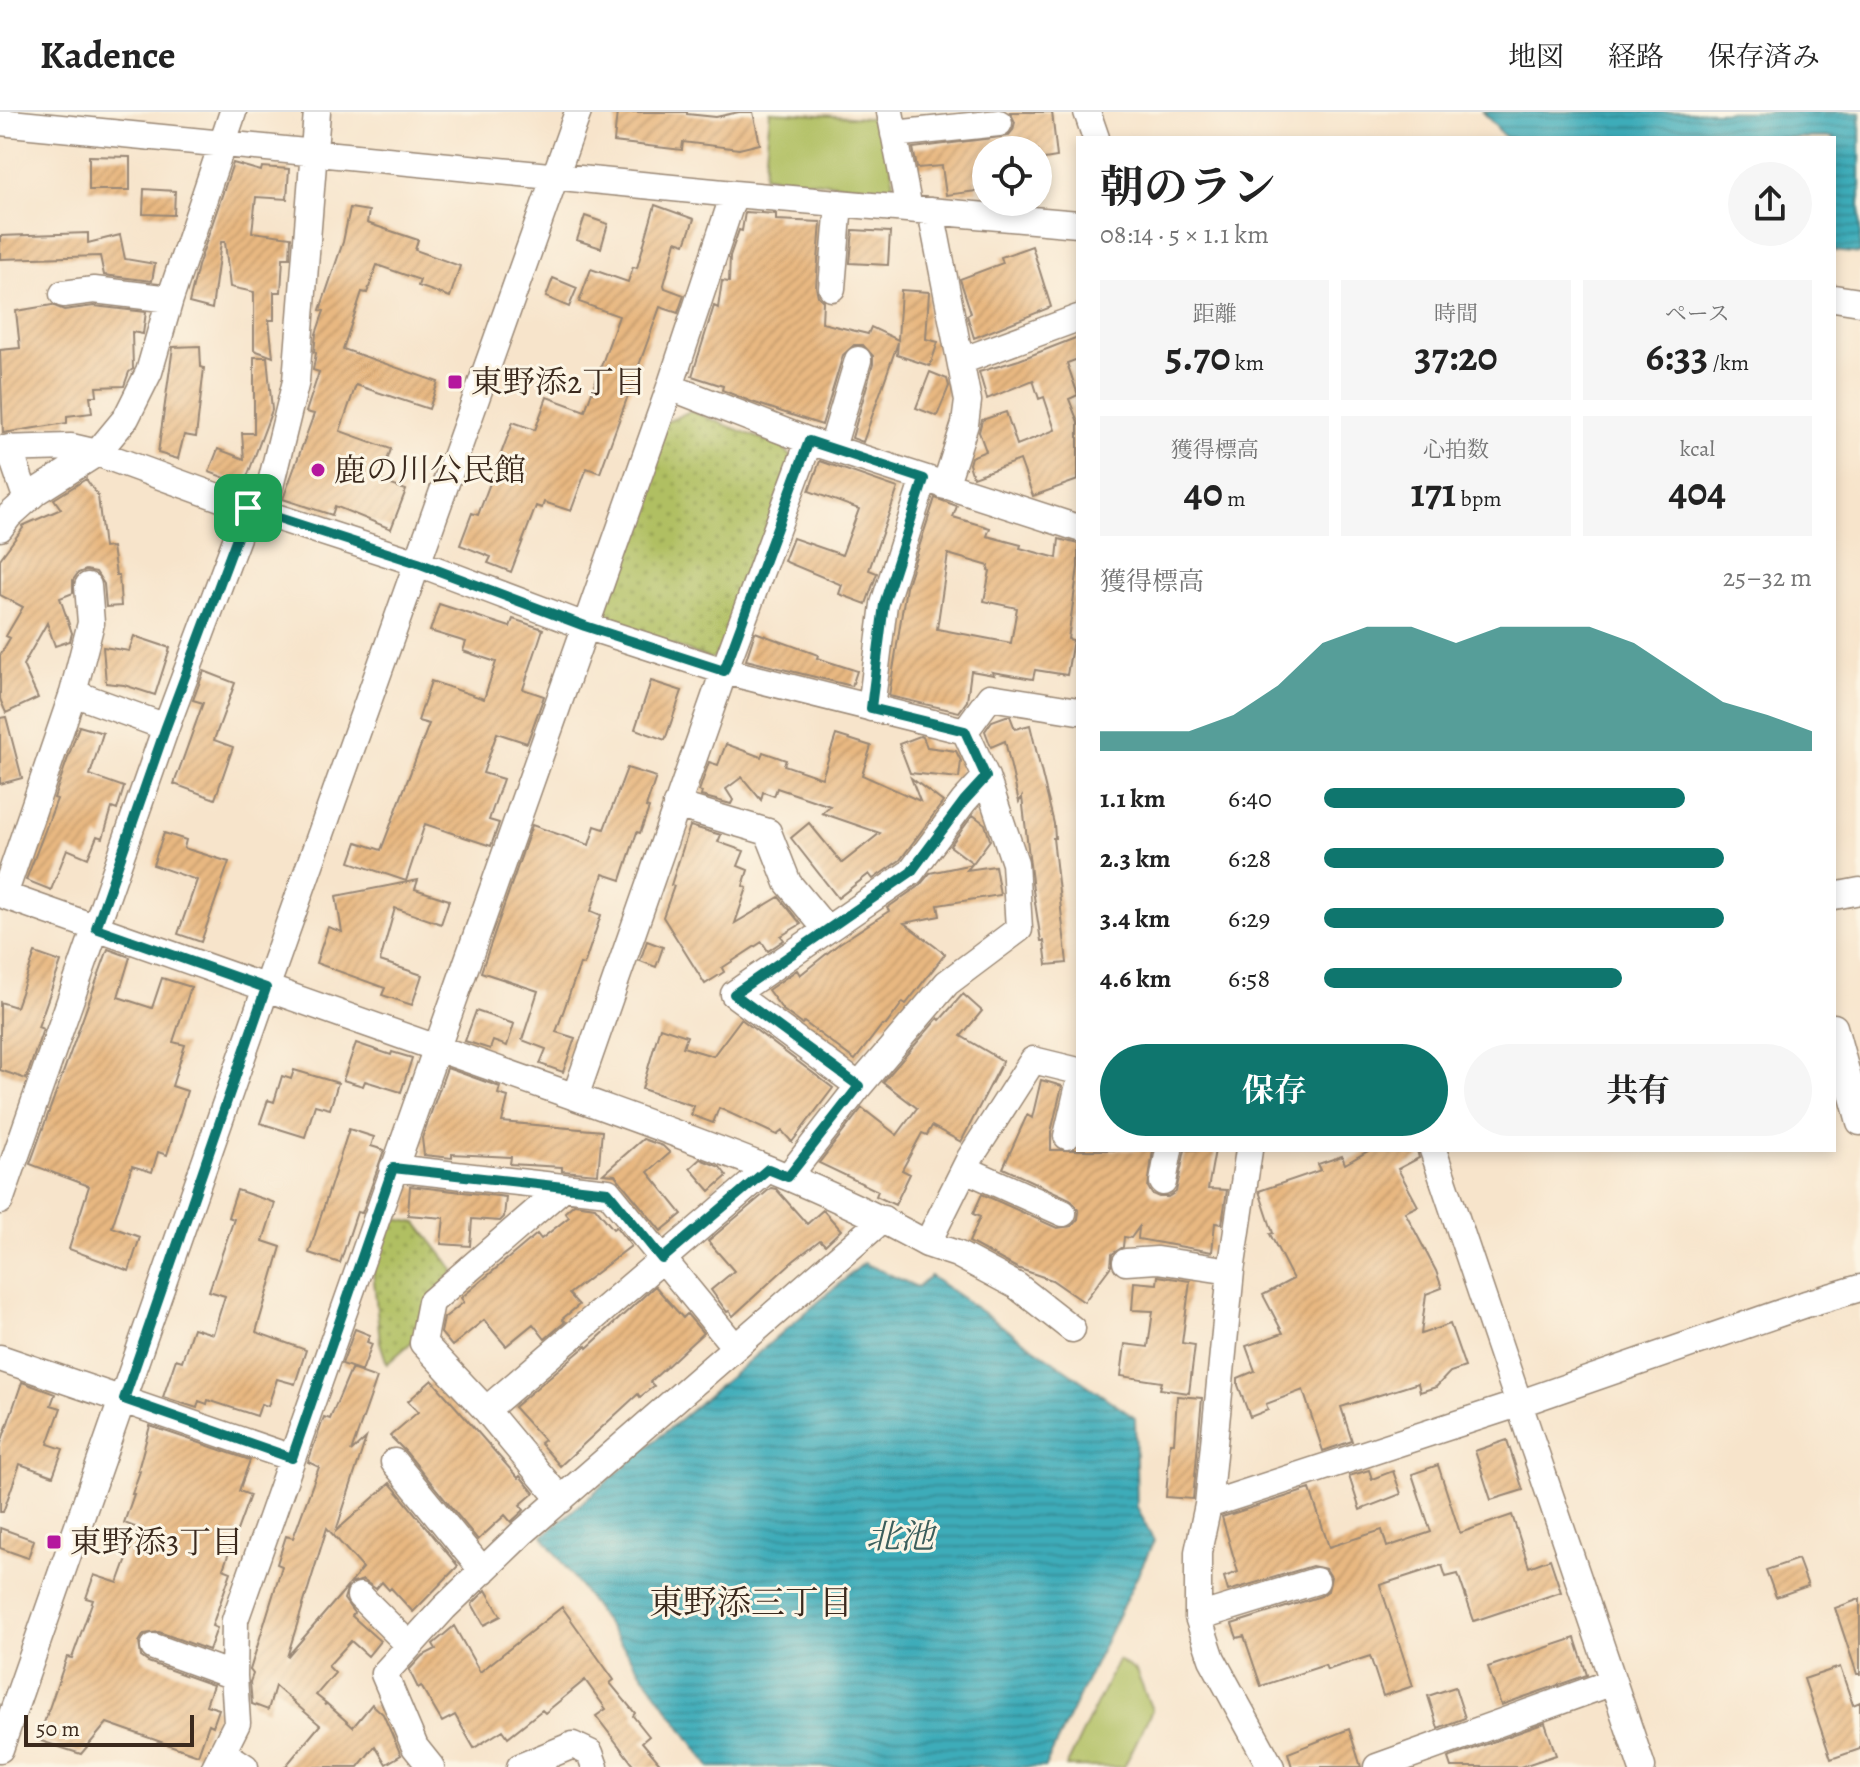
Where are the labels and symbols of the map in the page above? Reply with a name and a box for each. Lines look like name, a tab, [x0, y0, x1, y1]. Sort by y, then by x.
place label: 東野添2丁目	[471, 360, 646, 404]
marker: 東野添2丁目	[446, 373, 464, 391]
place label: 鹿の川公民館	[334, 448, 526, 492]
marker: 鹿の川公民館	[309, 461, 327, 479]
pin	[214, 474, 282, 542]
water label: 北池	[866, 1513, 938, 1560]
place label: 東野添3丁目	[70, 1520, 243, 1564]
marker: 東野添3丁目	[45, 1533, 63, 1551]
district label: 東野添三丁目	[649, 1579, 853, 1626]
scale bar	[24, 1711, 194, 1747]

